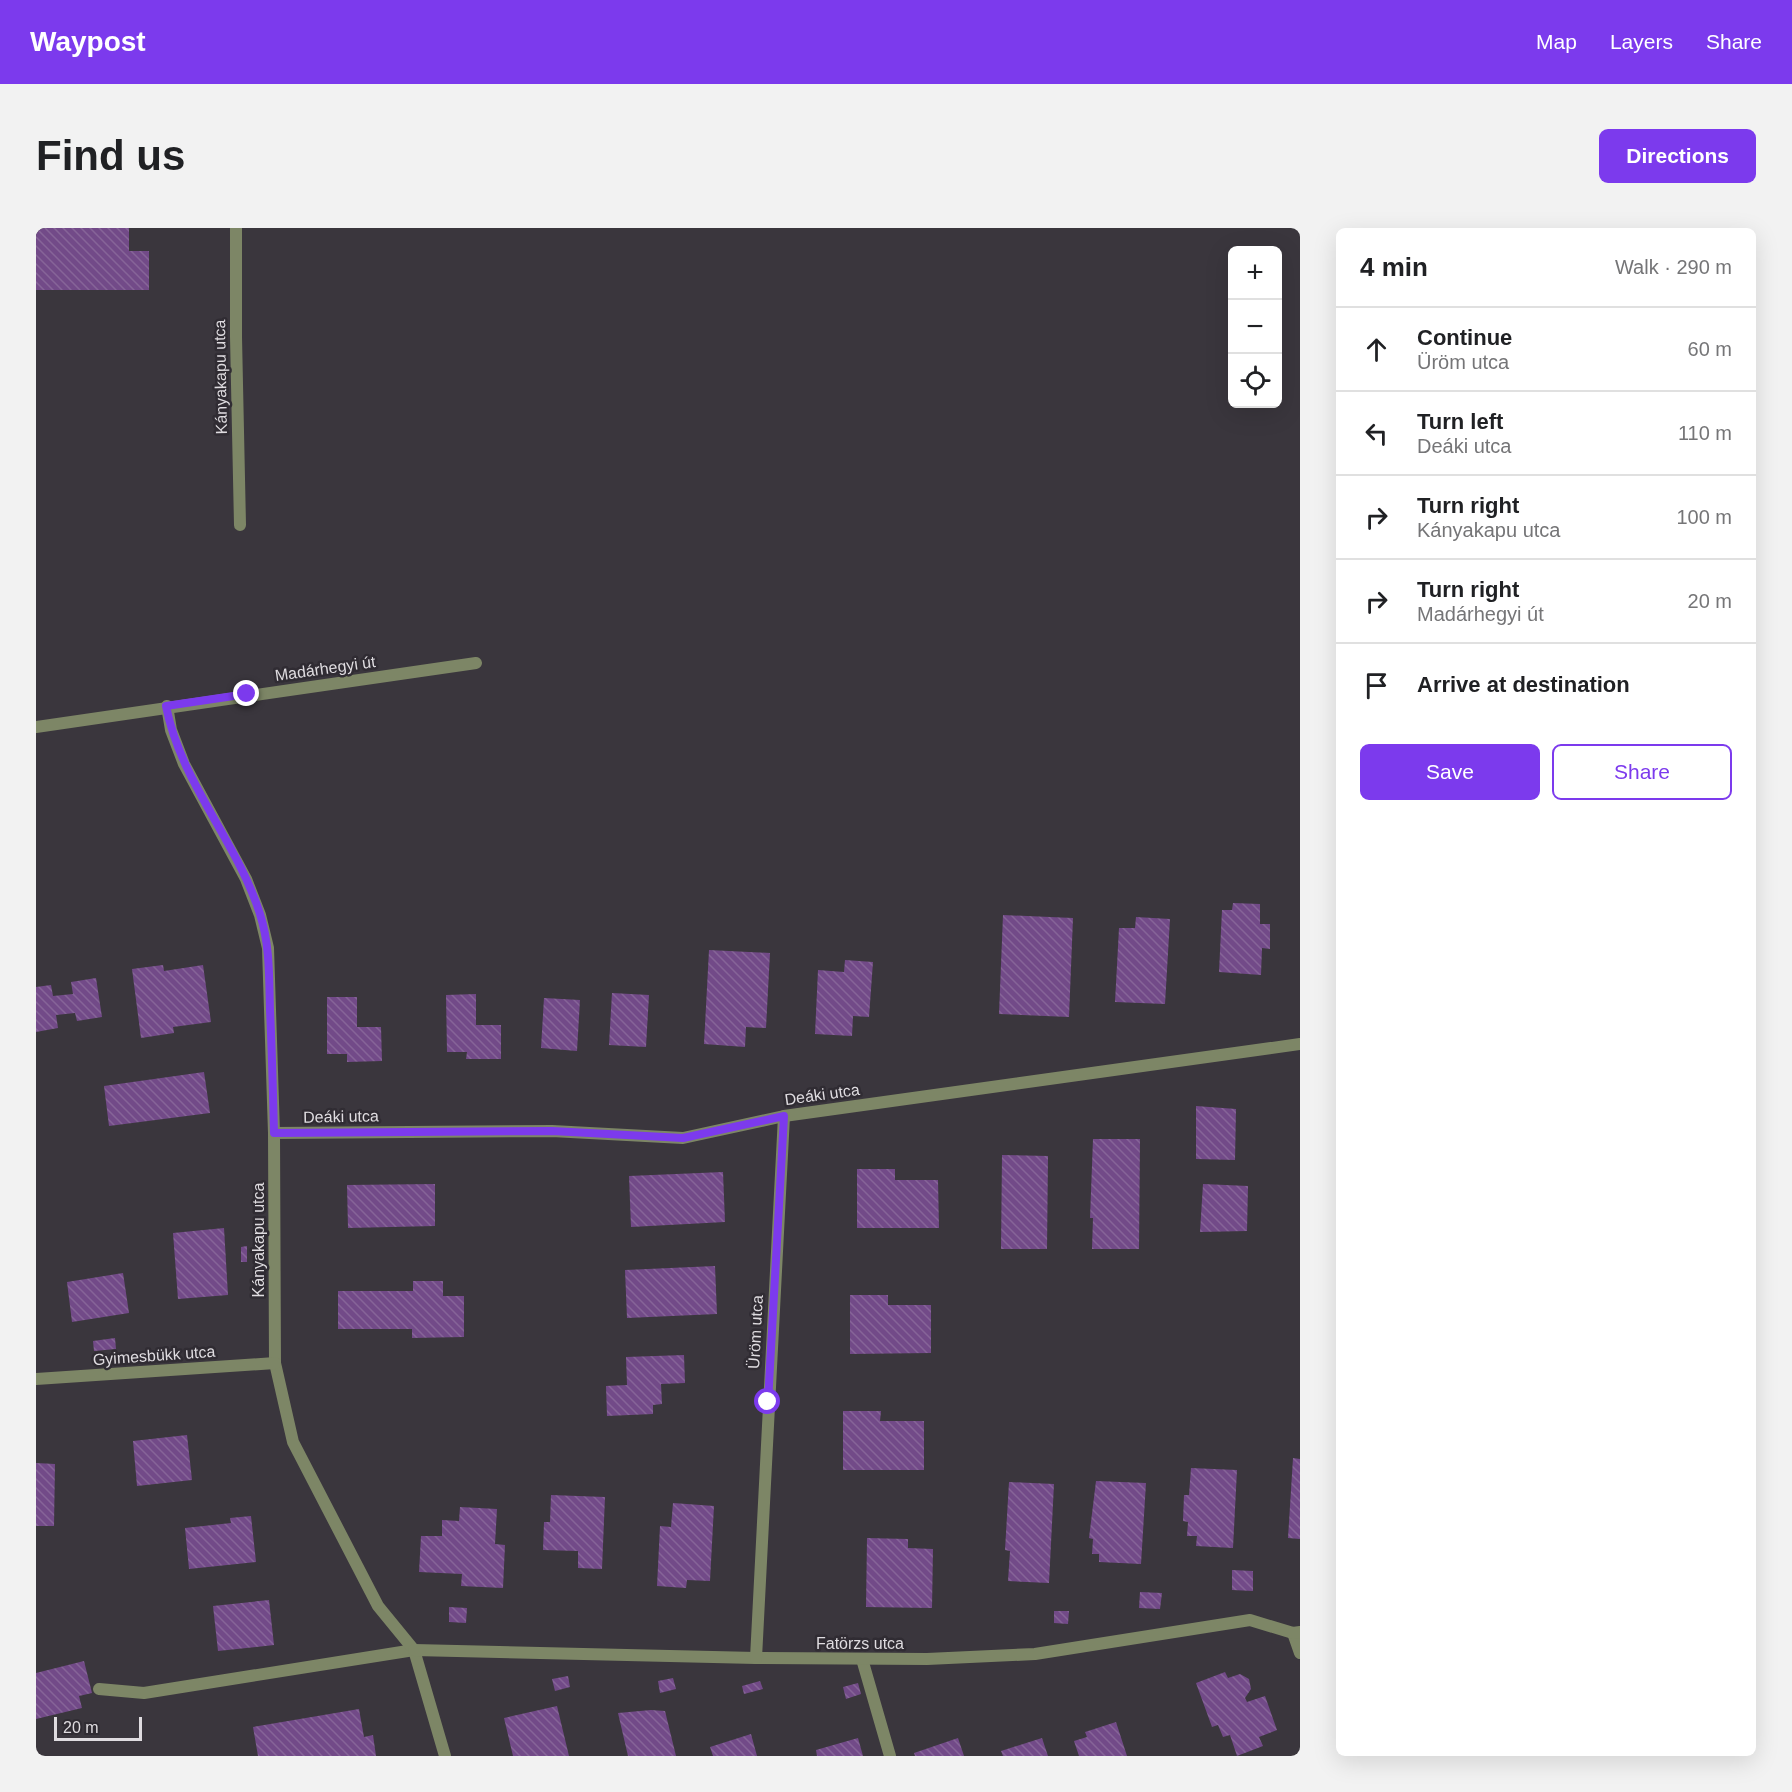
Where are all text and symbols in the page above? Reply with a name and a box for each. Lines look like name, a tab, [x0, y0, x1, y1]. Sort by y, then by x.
text: Waypost	[30, 26, 146, 57]
text: Map	[1536, 30, 1577, 53]
text: Layers	[1610, 30, 1673, 53]
text: Share	[1706, 30, 1762, 53]
button: Directions	[1599, 129, 1756, 183]
text: Find us	[36, 132, 185, 179]
map controls	[1228, 246, 1282, 408]
button: +	[1228, 246, 1282, 300]
text: 4 min	[1360, 252, 1428, 282]
text: Walk · 290 m	[1615, 256, 1732, 278]
button: −	[1228, 300, 1282, 354]
street label: Kányakapu utca	[211, 319, 230, 435]
text: Continue	[1417, 325, 1512, 350]
icon: ahead	[1360, 333, 1393, 366]
text: 60 m	[1688, 338, 1732, 360]
text: Üröm utca	[1417, 351, 1509, 373]
button: locate	[1228, 354, 1282, 408]
text: Turn left	[1417, 409, 1503, 434]
icon: left	[1360, 417, 1393, 450]
text: 110 m	[1678, 422, 1732, 444]
text: Deáki utca	[1417, 435, 1512, 457]
text: Turn right	[1417, 493, 1519, 518]
icon: right	[1360, 501, 1393, 534]
text: 100 m	[1676, 506, 1732, 528]
text: Kányakapu utca	[1417, 519, 1560, 541]
text: Turn right	[1417, 577, 1519, 602]
icon: right	[1360, 585, 1393, 618]
text: 20 m	[1688, 590, 1732, 612]
text: Madárhegyi út	[1417, 603, 1544, 625]
street label: Madárhegyi út	[274, 653, 377, 684]
icon: arrive	[1360, 669, 1393, 702]
text: Arrive at destination	[1417, 672, 1630, 697]
route end	[233, 680, 259, 706]
button: Save	[1360, 744, 1540, 800]
button: Share	[1552, 744, 1732, 800]
street label: Deáki utca	[783, 1081, 861, 1108]
street label: Deáki utca	[303, 1107, 379, 1126]
street label: Kányakapu utca	[250, 1183, 267, 1297]
street label: Üröm utca	[745, 1295, 766, 1369]
street label: Gyimesbükk utca	[92, 1343, 216, 1368]
route start	[754, 1388, 780, 1414]
street label: Fatörzs utca	[816, 1635, 904, 1652]
scale bar	[54, 1714, 142, 1742]
text: 20 m	[63, 1719, 99, 1736]

